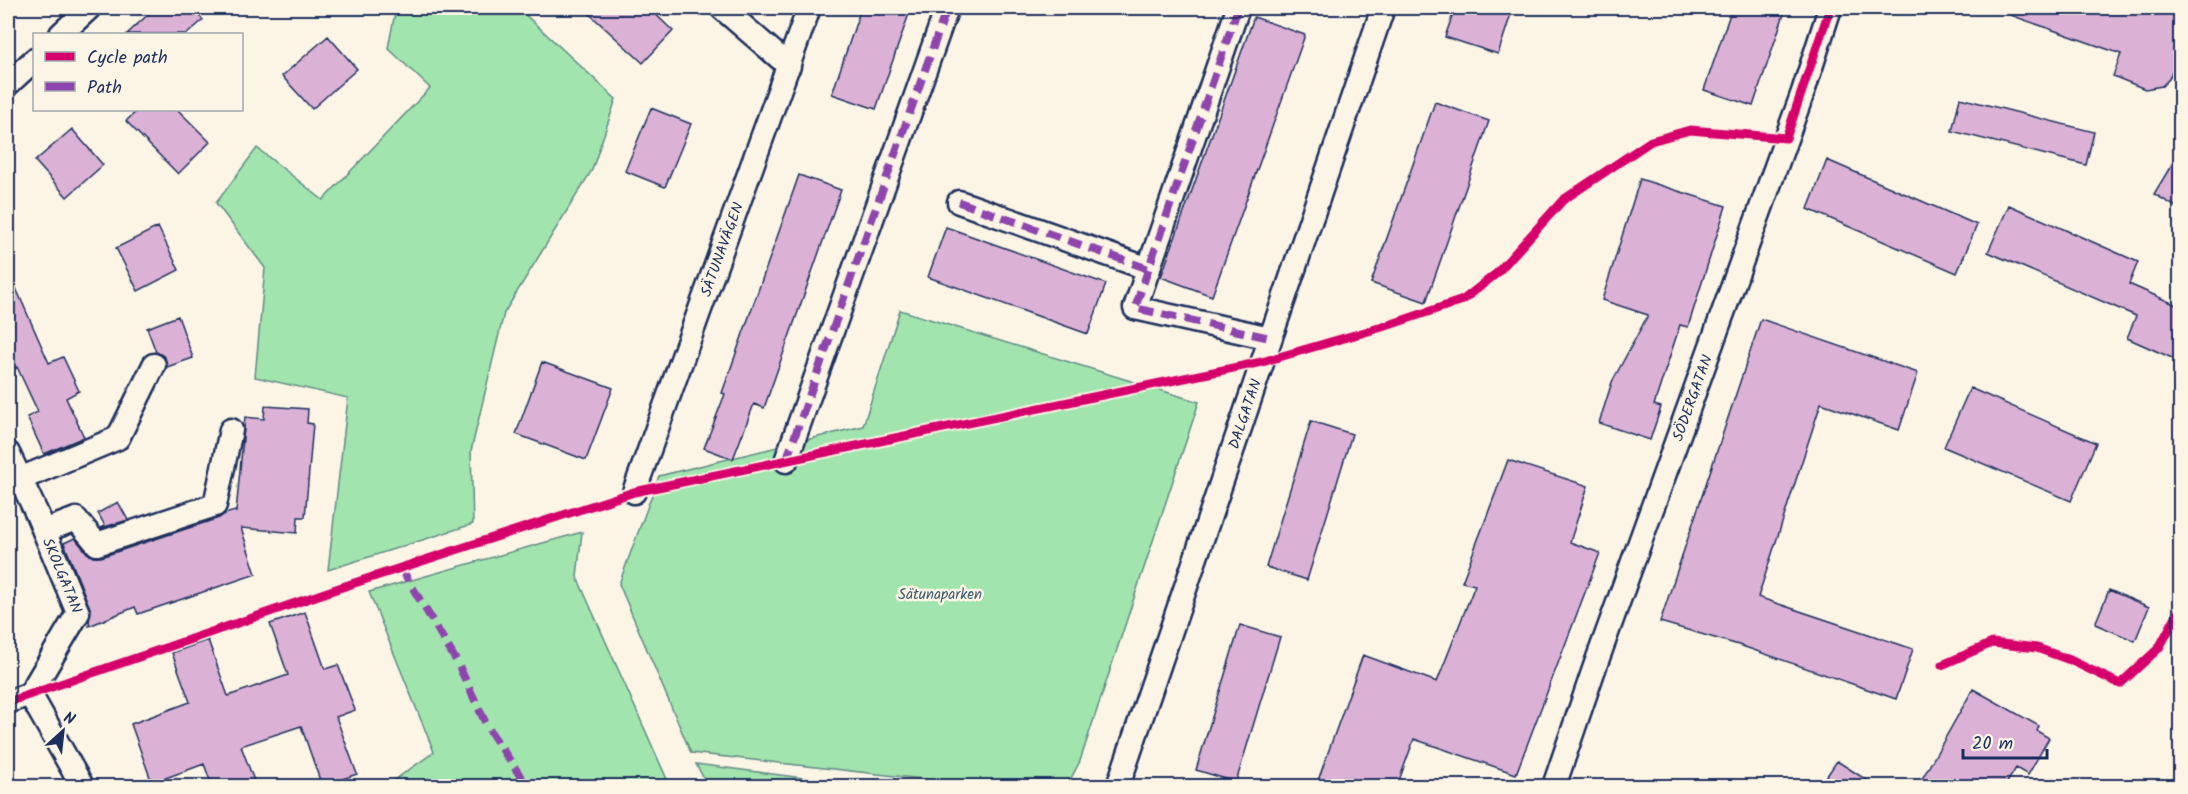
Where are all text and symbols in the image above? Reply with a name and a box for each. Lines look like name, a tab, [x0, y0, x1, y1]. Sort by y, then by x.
legend	[33, 33, 243, 111]
text: Cycle path	[87, 44, 168, 73]
text: Path	[87, 74, 122, 103]
street label: SÄTUNAVÄGEN	[695, 199, 751, 300]
street label: SÖDERGATAN	[1667, 352, 1720, 445]
street label: DALGATAN	[1223, 376, 1269, 453]
street label: SKOLGATAN	[35, 534, 88, 617]
park label: Sätunaparken	[898, 583, 982, 607]
north arrow	[33, 701, 93, 761]
text: N	[59, 706, 79, 732]
scale bar	[1963, 722, 2047, 760]
text: 20 m	[1972, 730, 2013, 759]

